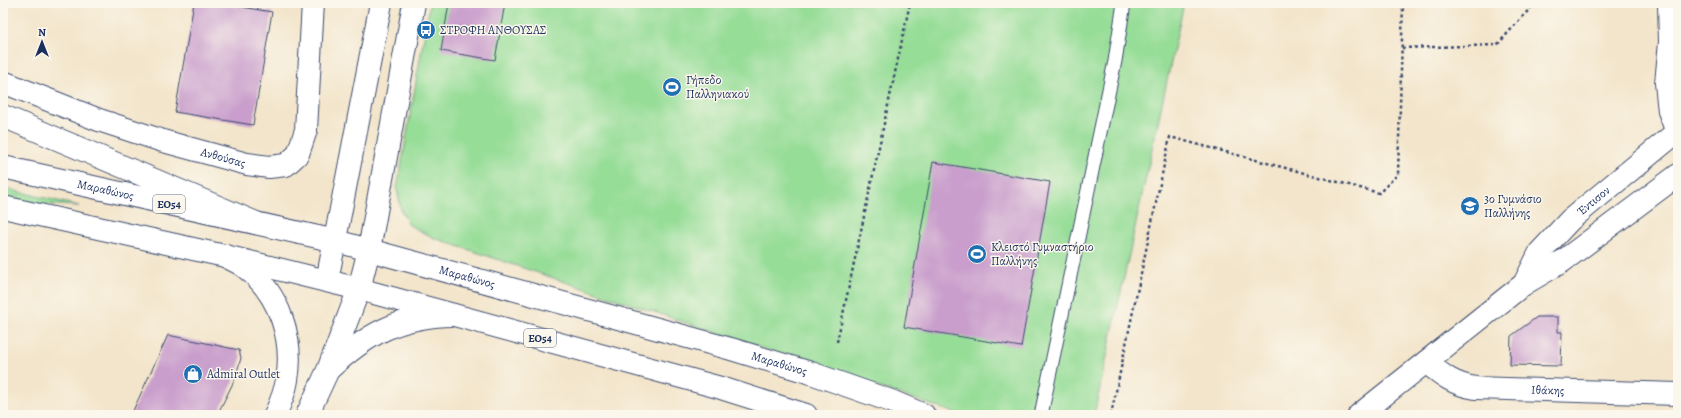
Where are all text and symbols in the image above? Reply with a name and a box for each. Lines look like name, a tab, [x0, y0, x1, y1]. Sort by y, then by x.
bus stop icon: ΣΤΡΟΦΗ ΑΝΘΟΥΣΑΣ	[415, 19, 437, 41]
north arrow	[22, 22, 62, 62]
place label: ΣΤΡΟΦΗ ΑΝΘΟΥΣΑΣ	[440, 22, 546, 38]
text: N	[38, 25, 46, 40]
place label: Γήπεδο Παλληνιακού	[686, 72, 749, 102]
sports icon: Γήπεδο Παλληνιακού	[661, 76, 683, 98]
street label: Ανθούσας	[198, 143, 247, 171]
street label: Μαραθώνος	[76, 176, 135, 204]
street label: Έντισον	[1574, 182, 1613, 219]
place label: 3ο Γυμνάσιο Παλλήνης	[1484, 191, 1542, 221]
road number: ΕΟ54	[153, 195, 185, 213]
school or university icon: 3ο Γυμνάσιο Παλλήνης	[1459, 195, 1481, 217]
place label: Κλειστό Γυμναστήριο Παλλήνης	[991, 239, 1094, 269]
sports icon: Κλειστό Γυμναστήριο Παλλήνης	[966, 243, 988, 265]
street label: Μαραθώνος	[437, 262, 497, 292]
road number: ΕΟ54	[524, 329, 556, 347]
street label: Μαραθώνος	[749, 348, 809, 379]
shop icon: Admiral Outlet	[182, 363, 204, 385]
place label: Admiral Outlet	[206, 366, 280, 382]
street label: Ιθάκης	[1531, 382, 1565, 399]

